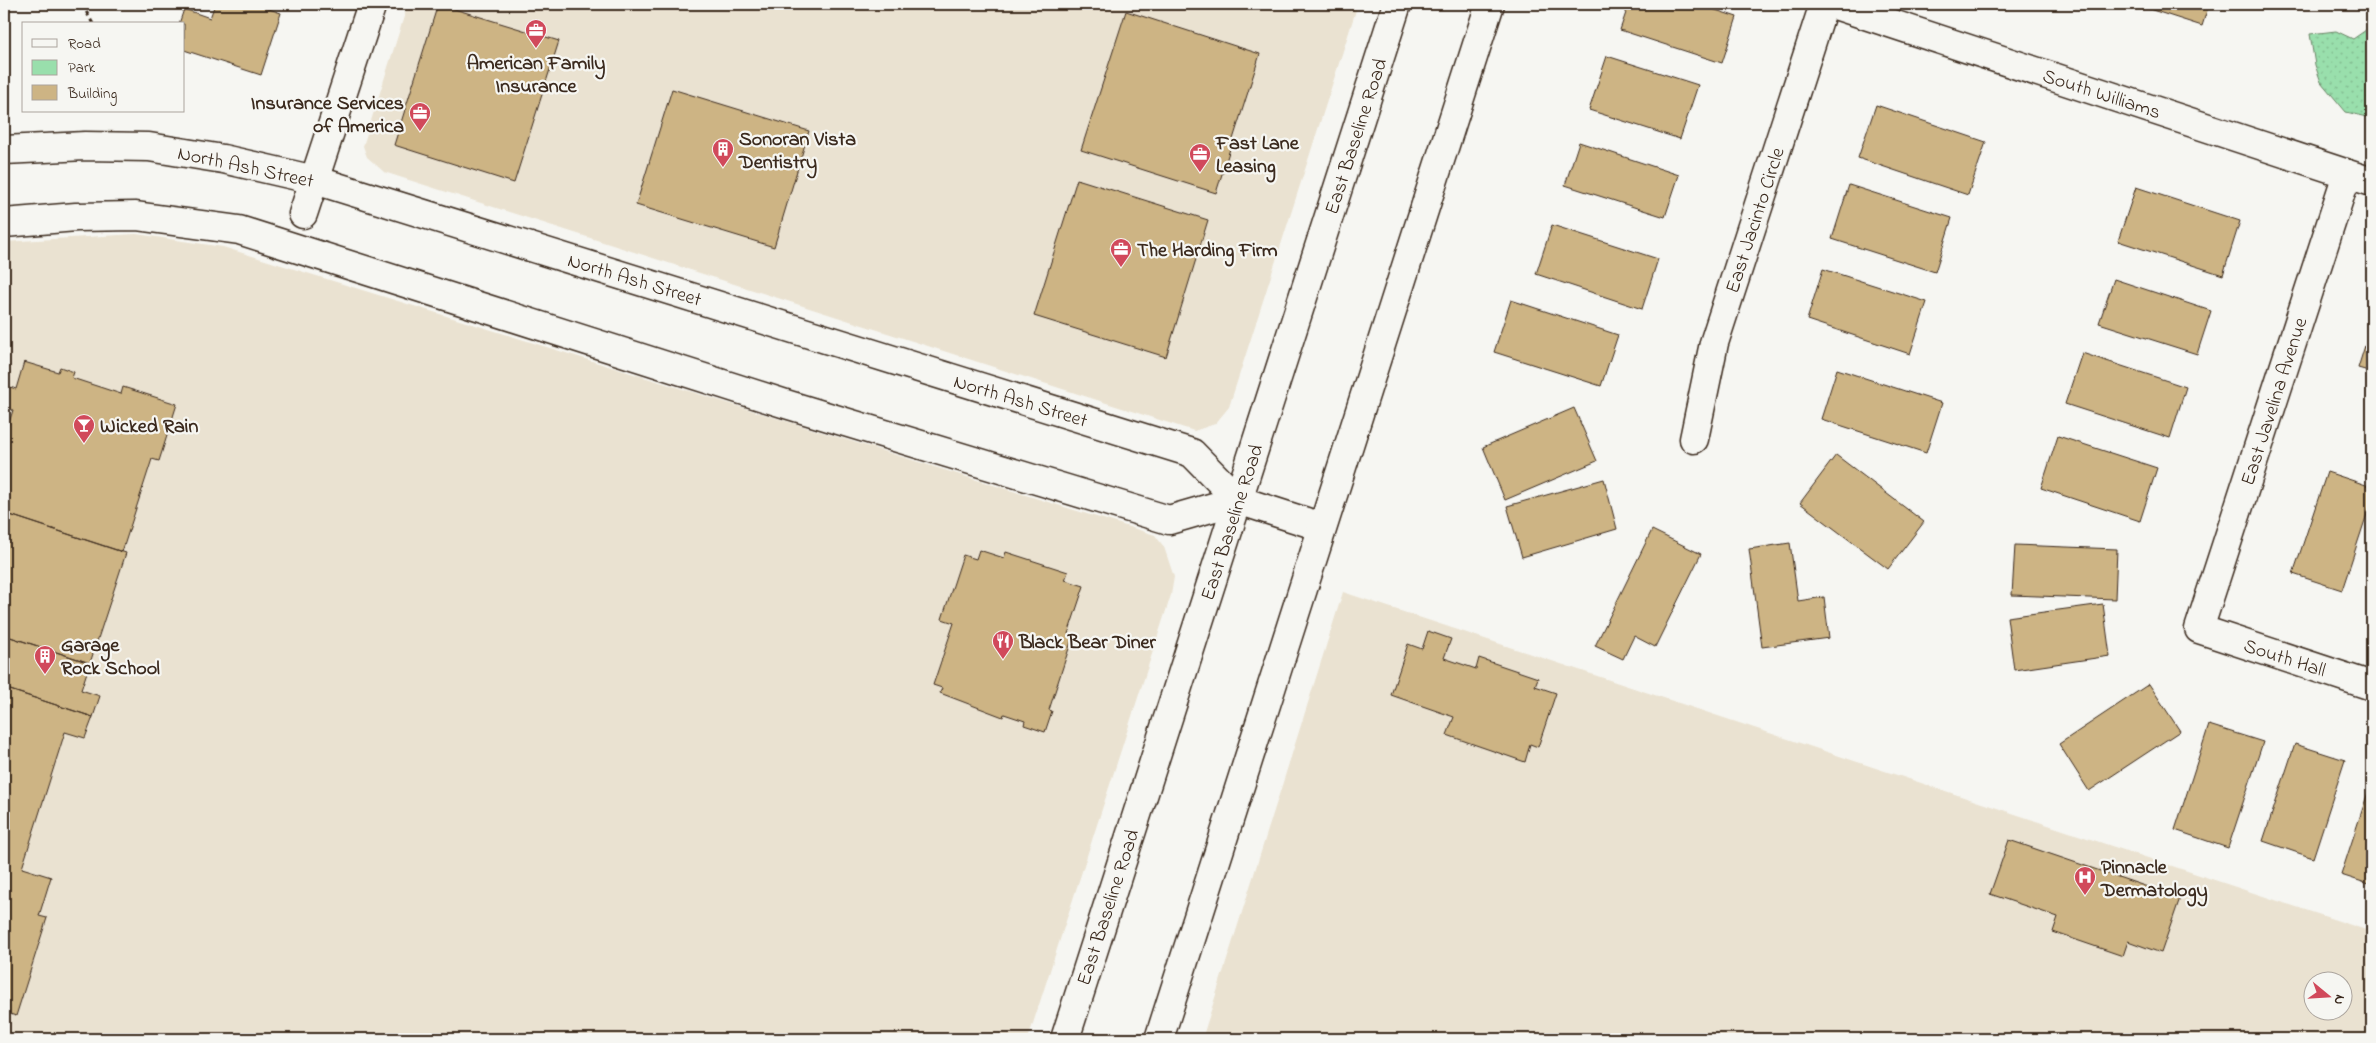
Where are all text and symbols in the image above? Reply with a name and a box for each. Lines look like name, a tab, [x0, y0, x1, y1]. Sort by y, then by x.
office icon: American Family Insurance	[524, 18, 548, 49]
legend	[22, 22, 185, 112]
text: Road	[68, 33, 101, 55]
place label: American Family Insurance	[467, 50, 605, 102]
street label: East Baseline Road	[1318, 55, 1396, 219]
text: Park	[68, 57, 96, 79]
street label: South Williams	[2038, 63, 2164, 128]
text: Building	[67, 83, 117, 106]
place label: Insurance Services of America	[251, 90, 404, 142]
office icon: Insurance Services of America	[408, 101, 432, 132]
place label: Sonoran Vista Dentistry	[738, 126, 856, 179]
place label: Fast Lane Leasing	[1215, 130, 1300, 183]
building icon: Sonoran Vista Dentistry	[711, 137, 735, 168]
street label: North Ash Street	[175, 140, 317, 197]
office icon: Fast Lane Leasing	[1188, 142, 1212, 173]
street label: East Jacinto Circle	[1719, 144, 1794, 297]
office icon: The Harding Firm	[1109, 237, 1133, 268]
place label: The Harding Firm	[1137, 237, 1278, 267]
street label: North Ash Street	[564, 247, 705, 316]
street label: East Javelina Avenue	[2235, 314, 2316, 490]
street label: North Ash Street	[950, 368, 1091, 437]
bar icon: Wicked Rain	[72, 413, 96, 444]
place label: Wicked Rain	[100, 413, 198, 442]
street label: East Baseline Road	[1194, 441, 1272, 605]
restaurant icon: Black Bear Diner	[991, 629, 1015, 660]
place label: Black Bear Diner	[1018, 629, 1157, 658]
place label: Garage Rock School	[61, 632, 160, 684]
street label: South Hall	[2239, 632, 2329, 686]
building icon: Garage Rock School	[33, 644, 57, 675]
street label: East Baseline Road	[1070, 826, 1148, 990]
place label: Pinnacle Dermatology	[2100, 854, 2208, 907]
hospital icon: Pinnacle Dermatology	[2073, 865, 2097, 896]
north arrow	[2304, 970, 2354, 1020]
text: N	[2327, 992, 2350, 1007]

